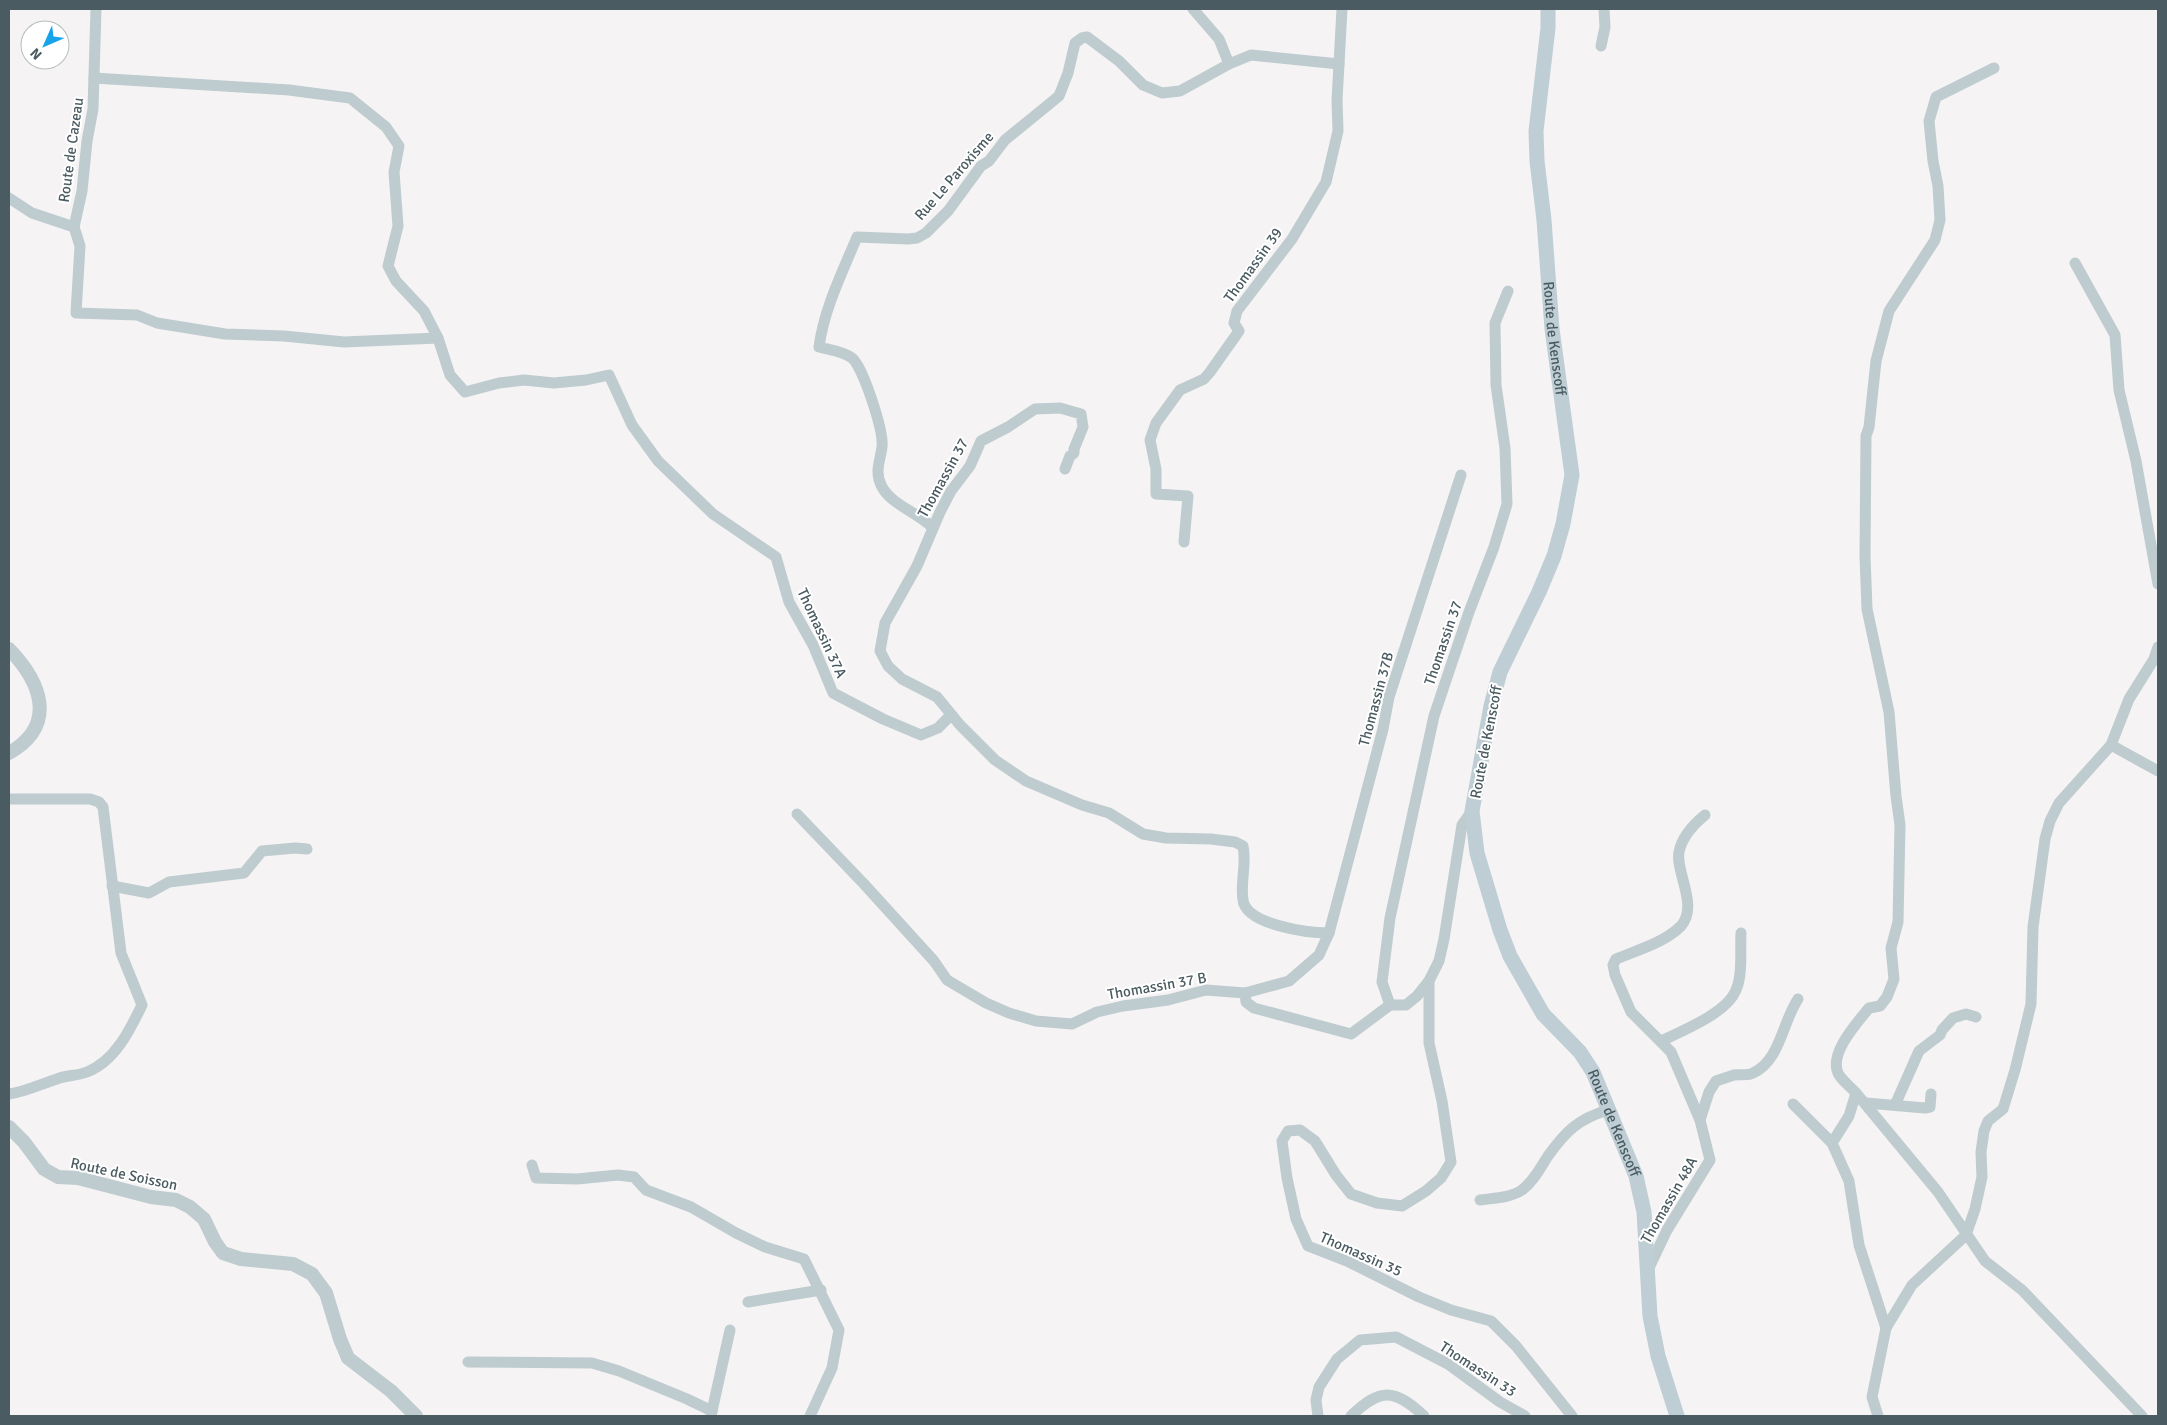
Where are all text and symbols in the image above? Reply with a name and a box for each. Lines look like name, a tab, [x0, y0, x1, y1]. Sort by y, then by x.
north arrow	[20, 20, 70, 70]
text: N	[27, 44, 46, 63]
street label: Route de Cazeau	[55, 96, 87, 204]
street label: Rue Le Paroxisme	[911, 128, 997, 224]
street label: Thomassin 39	[1220, 224, 1286, 306]
street label: Route de Kenscoff	[1540, 281, 1570, 398]
street label: Thomassin 37	[914, 435, 972, 521]
street label: Thomassin 37A	[793, 585, 851, 681]
street label: Thomassin 37	[1420, 599, 1466, 687]
street label: Thomassin 37B	[1355, 650, 1397, 748]
street label: Route de Kenscoff	[1466, 683, 1506, 800]
street label: Thomassin 37 B	[1106, 968, 1208, 1004]
street label: Route de Kenscoff	[1584, 1066, 1645, 1181]
street label: Route de Soisson	[69, 1154, 179, 1194]
street label: Thomassin 48A	[1637, 1154, 1701, 1246]
street label: Thomassin 35	[1317, 1228, 1405, 1280]
street label: Thomassin 33	[1436, 1338, 1520, 1400]

